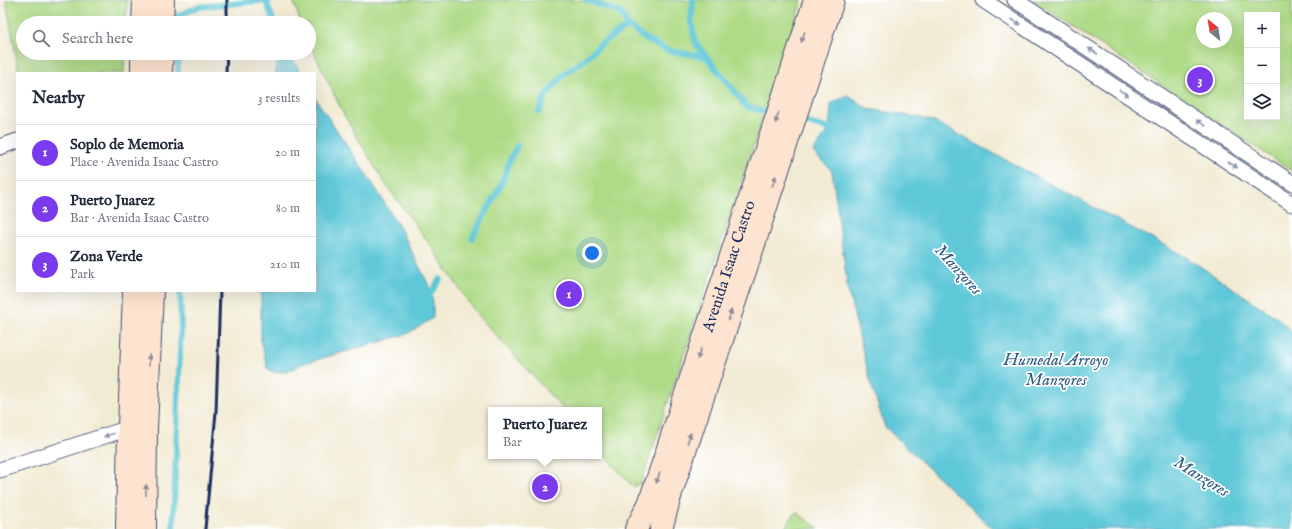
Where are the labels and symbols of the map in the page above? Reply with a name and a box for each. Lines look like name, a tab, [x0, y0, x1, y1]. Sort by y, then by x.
north arrow	[1196, 12, 1232, 48]
one-way arrow	[1010, 18, 1022, 25]
one-way arrow	[800, 31, 806, 43]
one-way arrow	[1088, 47, 1098, 55]
pin: 3	[1187, 65, 1213, 95]
one-way arrow	[1119, 89, 1130, 97]
one-way arrow	[773, 112, 779, 124]
one-way arrow	[1196, 119, 1206, 127]
one-way arrow	[1228, 161, 1238, 169]
one-way arrow	[771, 174, 777, 186]
street label: Avenida Isaac Castro	[698, 198, 761, 336]
water label: Manzores	[929, 240, 986, 300]
your location	[582, 243, 602, 263]
pin: 1	[556, 279, 582, 309]
one-way arrow	[728, 309, 734, 321]
one-way arrow	[696, 349, 702, 361]
water label: Humedal Arroyo Manzores	[1003, 350, 1108, 391]
one-way arrow	[146, 354, 153, 366]
one-way arrow	[102, 432, 114, 438]
one-way arrow	[686, 432, 692, 444]
water label: Manzores	[1170, 452, 1233, 503]
pin: 2	[532, 472, 558, 502]
one-way arrow	[655, 472, 661, 484]
one-way arrow	[143, 483, 149, 496]

